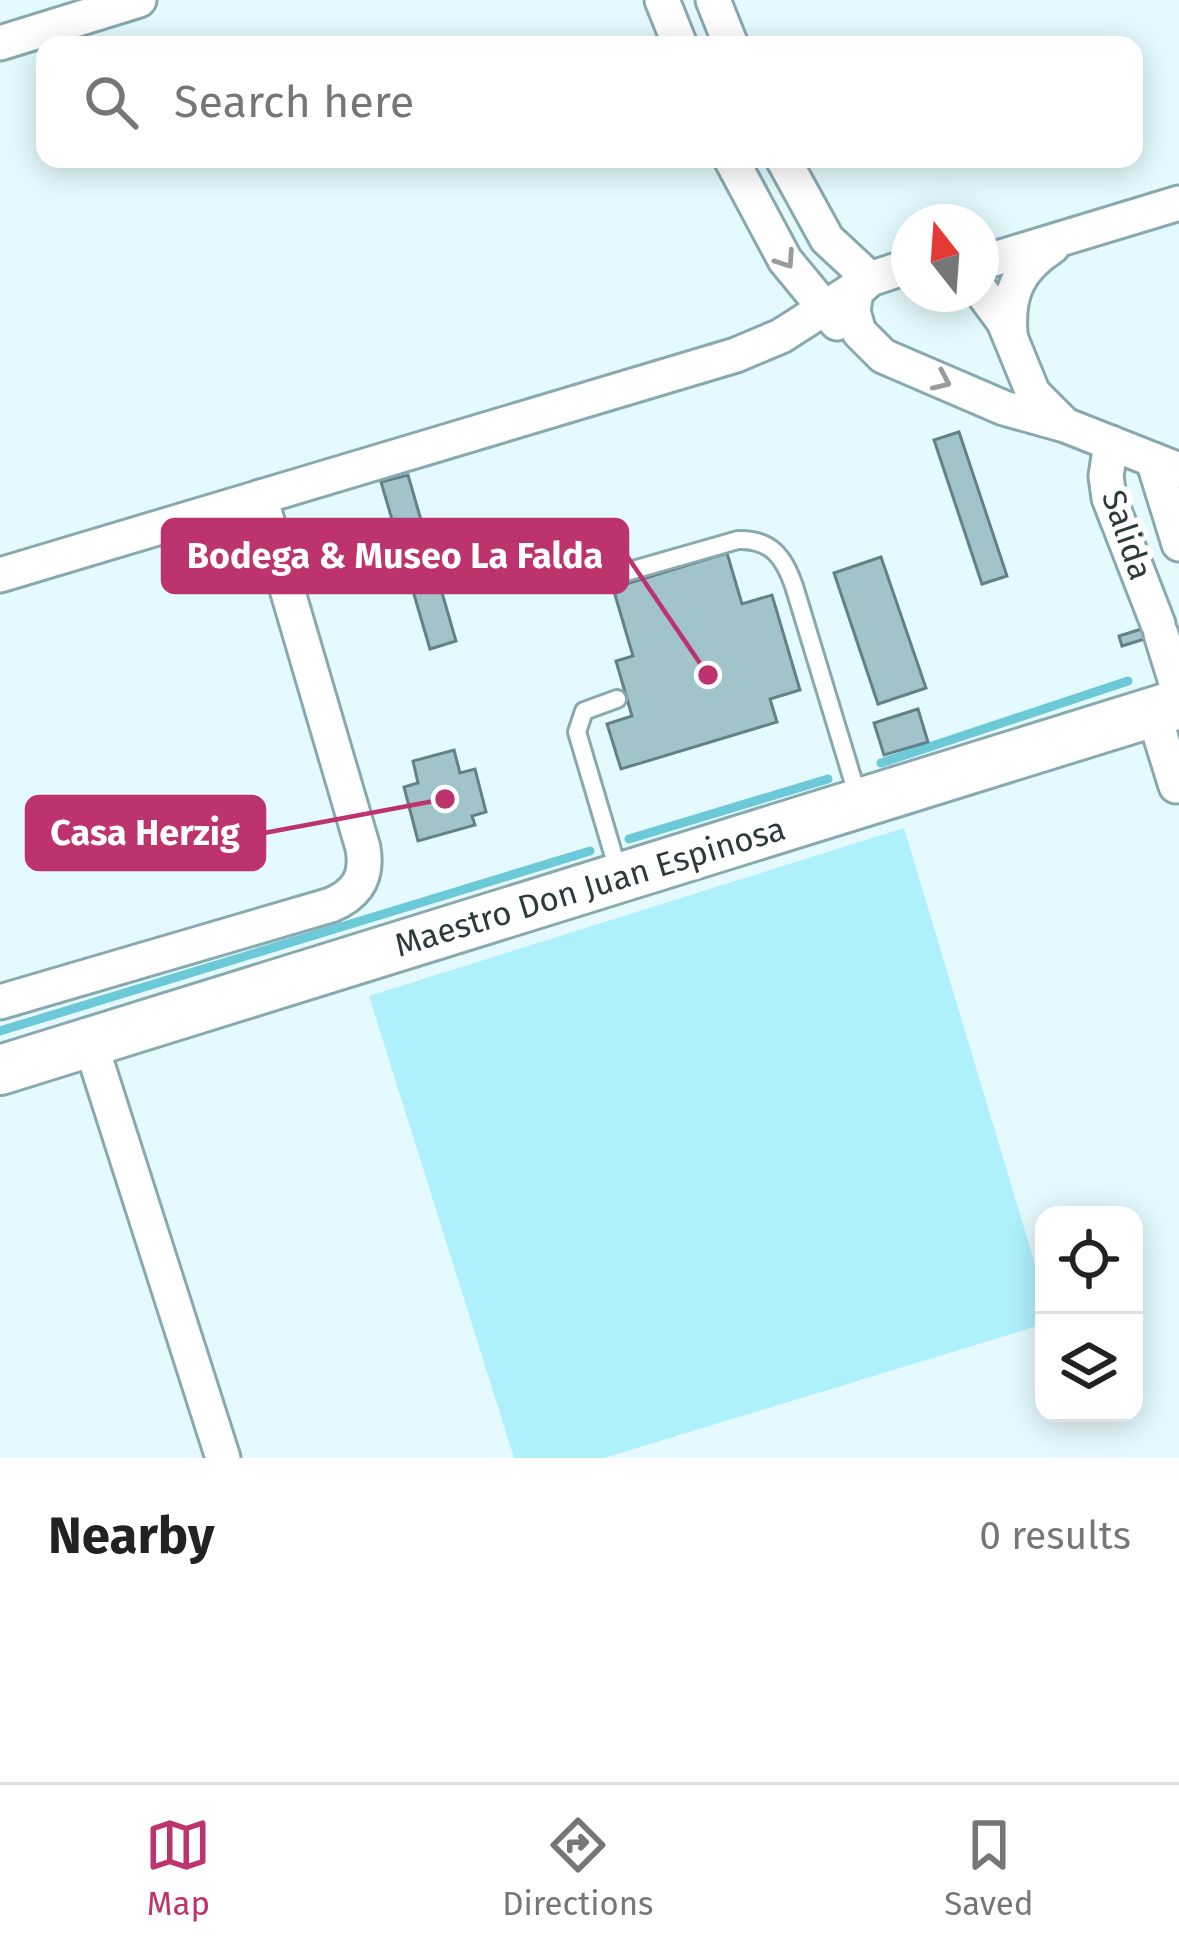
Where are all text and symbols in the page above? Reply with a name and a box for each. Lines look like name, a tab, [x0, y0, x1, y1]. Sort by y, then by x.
search box	[36, 36, 1143, 168]
icon: search	[78, 69, 144, 135]
text: Search here	[174, 75, 414, 129]
north arrow	[891, 204, 999, 312]
one-way arrow	[771, 246, 793, 268]
one-way arrow	[930, 367, 952, 391]
street label: Salida	[1093, 485, 1161, 585]
callout: Bodega & Museo La Falda	[163, 520, 627, 592]
text: Bodega & Museo La Falda	[187, 534, 603, 578]
callout: Casa Herzig	[27, 797, 264, 869]
street label: Maestro Don Juan Espinosa	[390, 809, 790, 965]
text: Casa Herzig	[50, 811, 240, 855]
map controls	[1035, 1206, 1143, 1422]
button: locate	[1035, 1206, 1143, 1314]
button: layers	[1035, 1314, 1143, 1422]
text: Nearby	[48, 1505, 214, 1567]
text: 0 results	[979, 1513, 1131, 1559]
tab: Map	[145, 1812, 211, 1924]
tab: Directions	[502, 1812, 654, 1924]
tab: Saved	[944, 1812, 1034, 1924]

